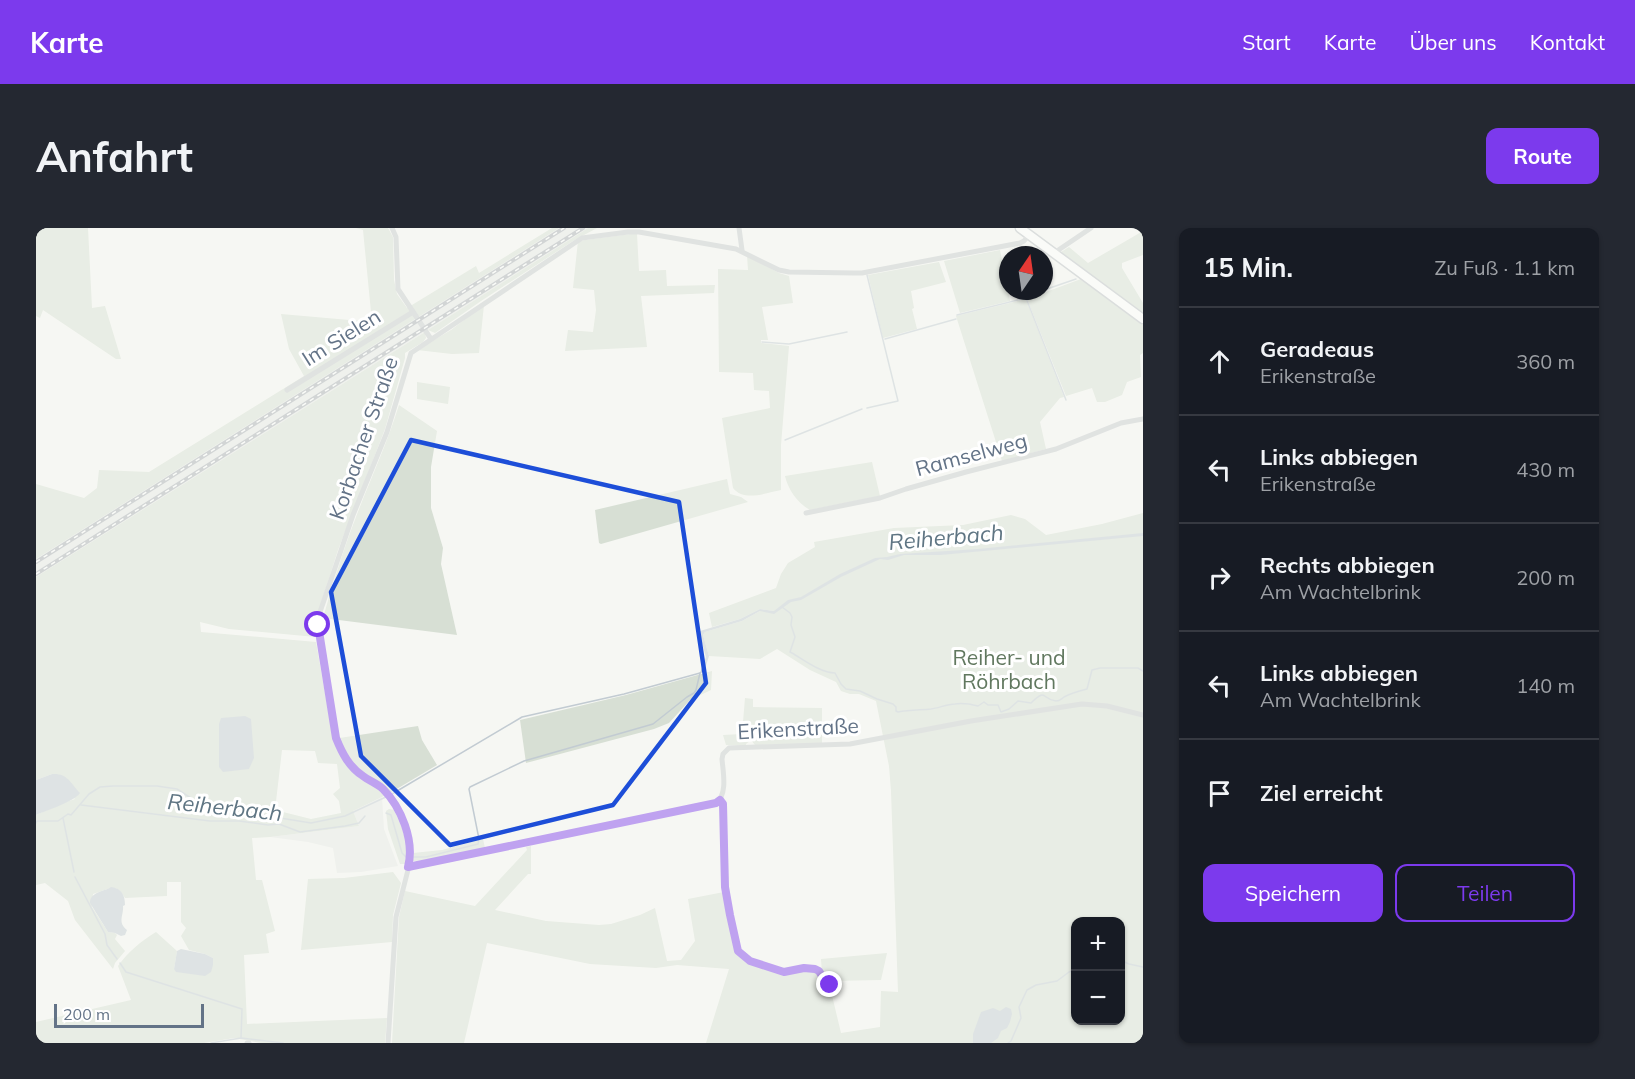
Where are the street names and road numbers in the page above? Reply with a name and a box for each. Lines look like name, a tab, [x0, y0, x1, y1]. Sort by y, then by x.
street label: Im Sielen	[297, 303, 385, 371]
street label: Korbacher Straße	[323, 353, 403, 523]
street label: Ramselweg	[912, 427, 1030, 481]
street label: Erikenstraße	[737, 712, 859, 744]

